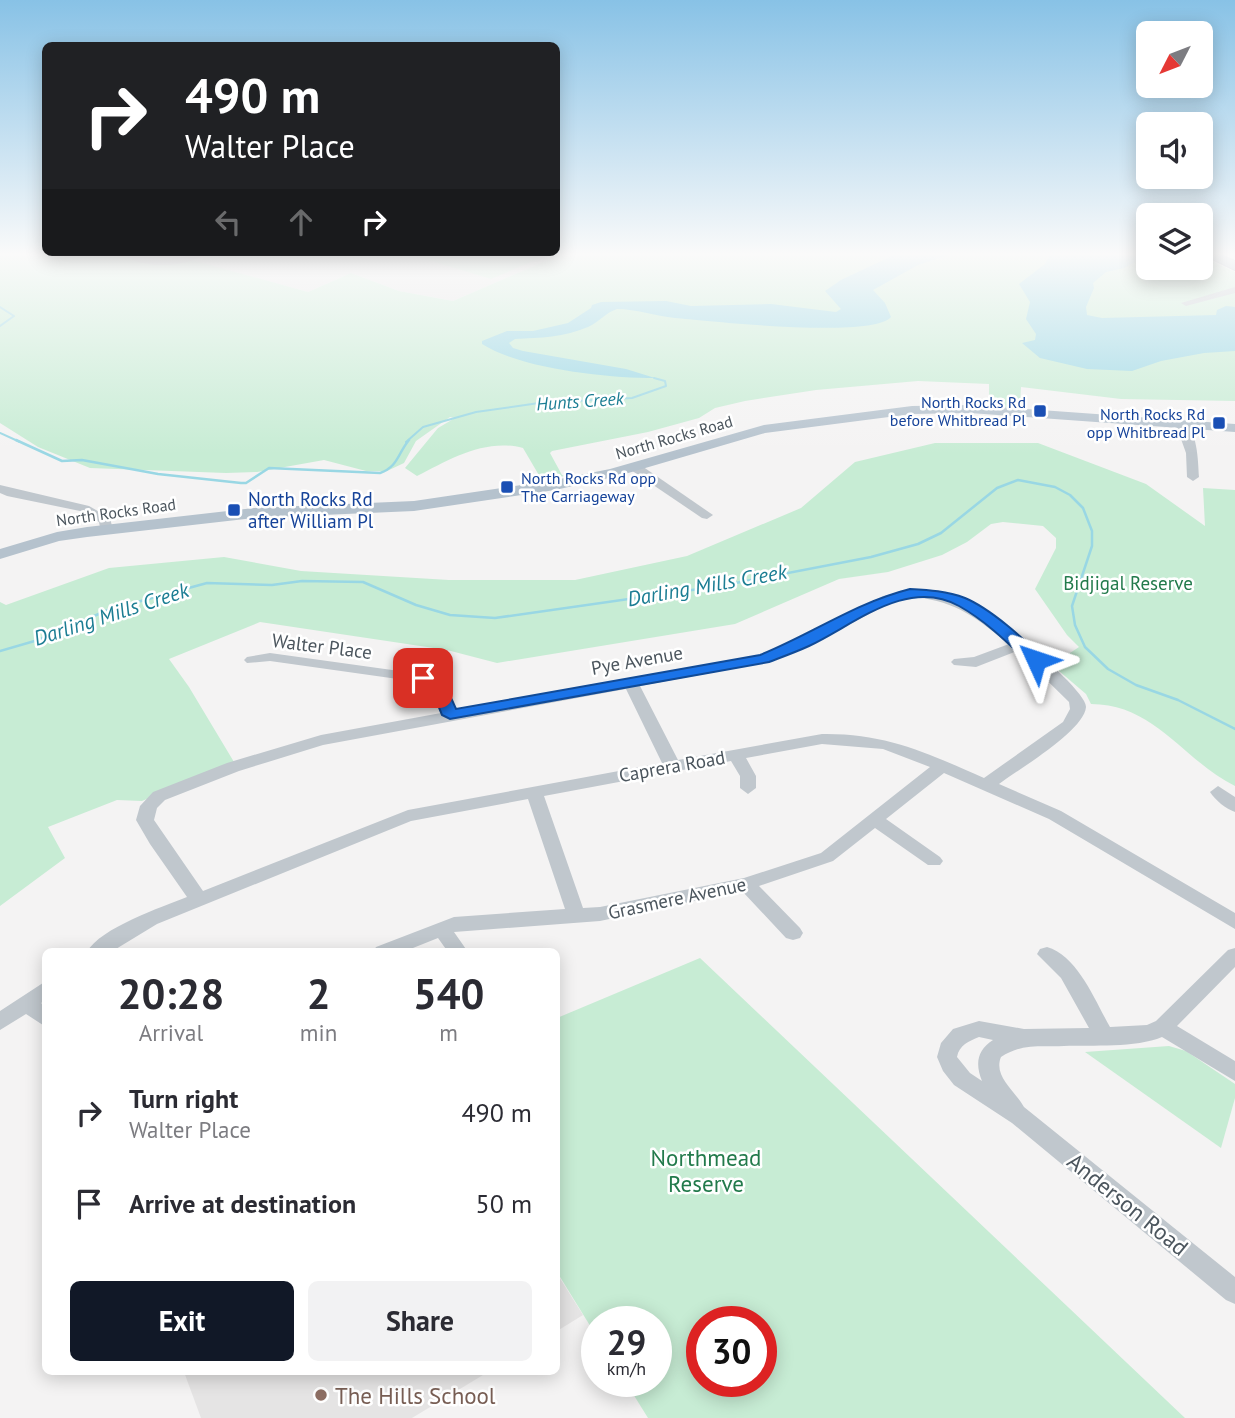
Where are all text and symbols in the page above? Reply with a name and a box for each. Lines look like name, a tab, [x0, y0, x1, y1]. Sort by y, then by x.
north arrow	[1136, 21, 1213, 98]
map controls	[1136, 21, 1213, 280]
text: 490 m	[185, 63, 320, 127]
icon: right	[70, 70, 161, 161]
button: sound	[1136, 112, 1213, 189]
text: Walter Place	[185, 125, 355, 167]
icon: left	[209, 203, 247, 241]
icon: ahead	[282, 203, 320, 241]
icon: right	[355, 203, 393, 241]
button: layers	[1136, 203, 1213, 280]
water label: Hunts Creek	[536, 386, 625, 416]
place label: North Rocks Rd before Whitbread Pl	[890, 392, 1026, 430]
marker: North Rocks Rd before Whitbread Pl	[1032, 403, 1048, 419]
place label: North Rocks Rd opp Whitbread Pl	[1087, 404, 1205, 442]
street label: North Rocks Road	[613, 411, 735, 463]
marker: North Rocks Rd opp Whitbread Pl	[1211, 415, 1227, 431]
place label: North Rocks Rd opp The Carriageway	[521, 468, 656, 506]
marker: North Rocks Rd opp The Carriageway	[499, 479, 515, 495]
place label: North Rocks Rd after William Pl	[248, 487, 374, 533]
street label: North Rocks Road	[55, 494, 177, 530]
marker: North Rocks Rd after William Pl	[226, 502, 242, 518]
water label: Darling Mills Creek	[625, 557, 790, 612]
park label: Bidjigal Reserve	[1063, 571, 1193, 595]
water label: Darling Mills Creek	[30, 576, 193, 652]
position arrow	[999, 623, 1073, 697]
street label: Walter Place	[271, 628, 373, 664]
street label: Pye Avenue	[589, 640, 685, 680]
pin	[393, 648, 453, 708]
icon: arrive	[404, 659, 442, 697]
street label: Caprera Road	[617, 745, 727, 787]
street label: Grasmere Avenue	[606, 872, 748, 924]
text: 20:28	[118, 966, 224, 1021]
text: 2	[307, 966, 330, 1021]
text: 540	[413, 966, 484, 1021]
text: Arrival	[139, 1018, 203, 1047]
text: min	[300, 1018, 337, 1047]
text: m	[439, 1018, 458, 1047]
text: Turn right	[129, 1082, 238, 1115]
icon: right	[70, 1094, 108, 1132]
text: 490 m	[461, 1096, 532, 1129]
text: Walter Place	[129, 1115, 251, 1144]
park label: Northmead Reserve	[651, 1143, 761, 1198]
street label: Anderson Road	[1062, 1146, 1194, 1262]
icon: arrive	[70, 1185, 108, 1223]
text: Arrive at destination	[129, 1187, 356, 1220]
text: 50 m	[476, 1187, 532, 1220]
button: Exit	[70, 1281, 294, 1361]
button: Share	[308, 1281, 532, 1361]
speed limit sign: 30	[686, 1306, 777, 1397]
text: 29	[607, 1319, 646, 1365]
text: km/h	[607, 1357, 646, 1380]
place label: The Hills School	[335, 1381, 496, 1410]
marker: The Hills School	[313, 1387, 329, 1403]

